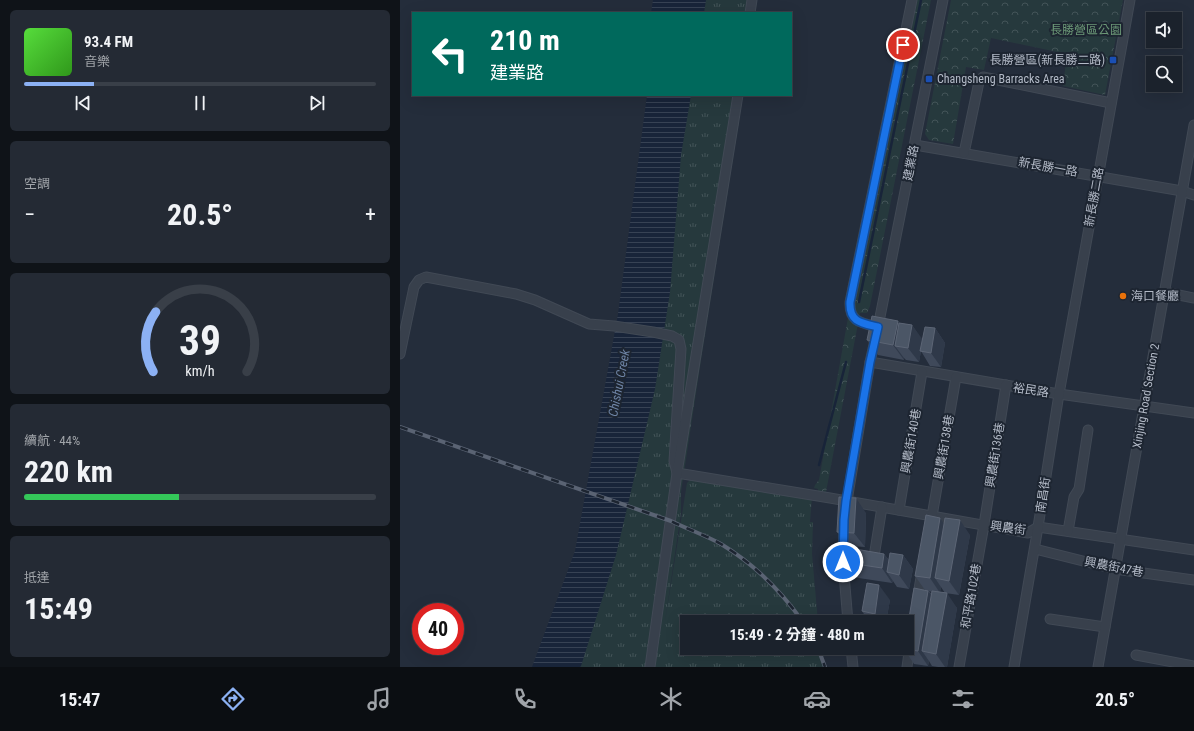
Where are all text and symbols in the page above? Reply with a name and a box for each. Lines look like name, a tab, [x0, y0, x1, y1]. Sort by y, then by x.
map controls	[1146, 12, 1182, 92]
button: sound	[1146, 12, 1182, 48]
park label: 長勝營區公園	[1050, 23, 1122, 37]
text: 210 m	[490, 24, 560, 57]
icon: left	[424, 28, 476, 80]
pin	[886, 28, 920, 62]
text: 93.4 FM	[84, 33, 133, 51]
icon: arrive	[892, 34, 914, 56]
place label: 長勝營區(新長勝二路)	[989, 53, 1105, 67]
text: 音樂	[84, 54, 110, 69]
marker: 長勝營區(新長勝二路)	[1108, 55, 1118, 65]
button: search	[1146, 56, 1182, 92]
text: 建業路	[490, 62, 544, 83]
place label: Changsheng Barracks Area	[937, 72, 1065, 86]
marker: Changsheng Barracks Area	[924, 74, 934, 84]
icon: previous	[72, 92, 94, 114]
icon: pause	[189, 92, 211, 114]
icon: next	[306, 92, 328, 114]
street label: 建業路	[901, 144, 921, 182]
street label: 新長勝一路	[1017, 155, 1079, 179]
street label: 新長勝二路	[1082, 166, 1106, 228]
text: 空調	[24, 176, 50, 191]
text: 20.5°	[167, 197, 233, 232]
text: −	[24, 202, 35, 227]
text: +	[365, 202, 376, 227]
place label: 海口餐廳	[1131, 289, 1179, 303]
marker: 海口餐廳	[1118, 291, 1128, 301]
text: 39	[179, 315, 221, 364]
street label: Xinjing Road Section 2	[1130, 342, 1162, 449]
water label: Chishui Creek	[605, 348, 633, 418]
text: km/h	[185, 362, 215, 378]
street label: 裕民路	[1012, 380, 1050, 400]
street label: 興農街140巷	[898, 407, 924, 475]
street label: 興農街138巷	[931, 413, 957, 481]
street label: 興農街136巷	[983, 421, 1007, 489]
text: 續航 · 44%	[24, 433, 80, 448]
text: 220 km	[24, 454, 113, 489]
street label: 南昌街	[1033, 476, 1053, 514]
street label: 興農街	[989, 519, 1027, 537]
position arrow	[822, 541, 864, 583]
street label: 興農街47巷	[1083, 554, 1145, 580]
street label: 和平路102巷	[958, 562, 984, 630]
text: 抵達	[24, 570, 50, 585]
text: 15:49	[24, 591, 93, 626]
speed limit sign: 40	[412, 603, 464, 655]
text: 15:49 · 2 分鐘 · 480 m	[729, 626, 865, 644]
icon: directions	[219, 685, 247, 713]
icon: music	[365, 685, 393, 713]
icon: phone	[511, 685, 539, 713]
icon: climate	[657, 685, 685, 713]
icon: car	[803, 685, 831, 713]
icon: filters	[949, 685, 977, 713]
text: 15:47	[59, 689, 100, 710]
text: 20.5°	[1095, 689, 1135, 710]

